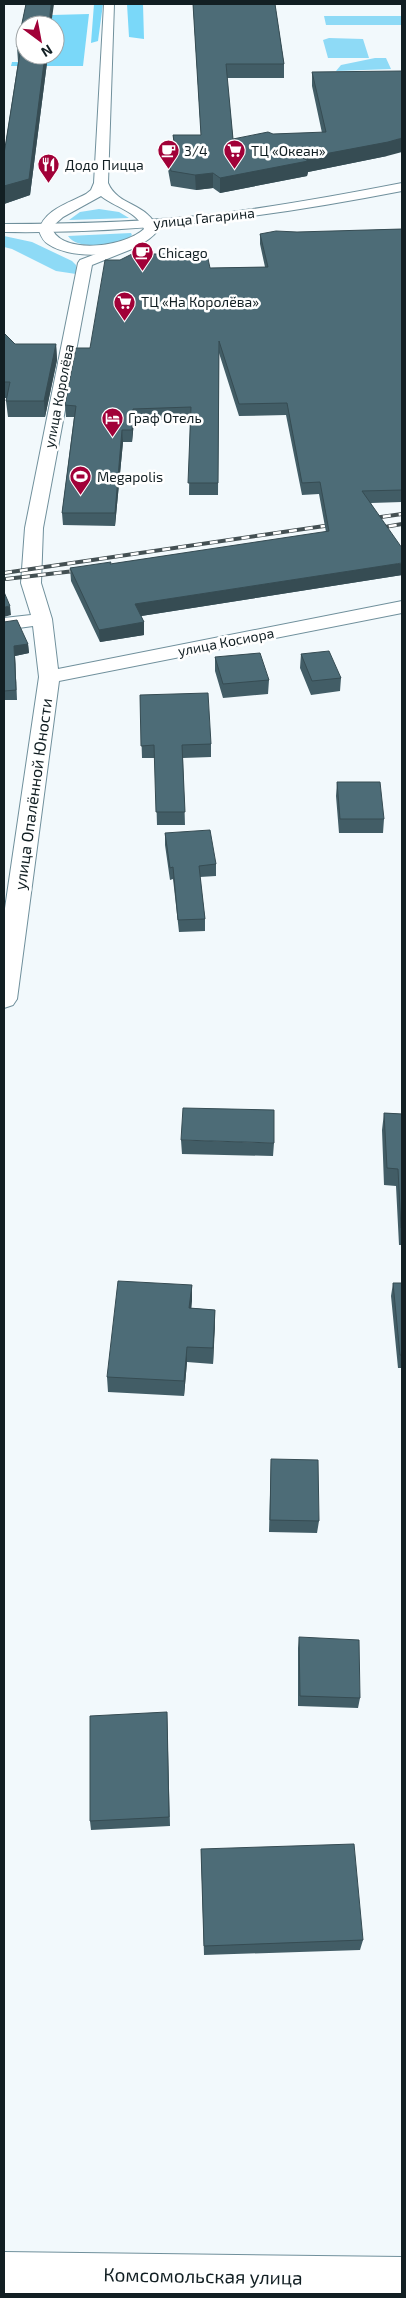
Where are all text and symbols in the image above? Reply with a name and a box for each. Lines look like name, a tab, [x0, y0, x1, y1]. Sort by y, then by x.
north arrow	[15, 15, 65, 65]
text: N	[38, 42, 56, 61]
cafe icon: 3/4	[156, 139, 180, 170]
supermarket icon: ТЦ «Океан»	[223, 139, 247, 170]
place label: 3/4	[184, 142, 208, 159]
place label: ТЦ «Океан»	[251, 142, 326, 159]
restaurant icon: Додо Пицца	[37, 153, 61, 184]
place label: Додо Пицца	[65, 156, 144, 173]
street label: улица Гагарина	[152, 204, 256, 231]
cafe icon: Chicago	[130, 241, 154, 272]
place label: Chicago	[158, 244, 208, 261]
supermarket icon: ТЦ «На Королёва»	[113, 290, 137, 321]
place label: ТЦ «На Королёва»	[141, 293, 259, 310]
street label: улица Королёва	[40, 343, 77, 449]
hotel icon: Граф Отель	[100, 406, 124, 437]
place label: Граф Отель	[128, 409, 202, 426]
sports icon: Megapolis	[69, 465, 93, 496]
place label: Megapolis	[97, 468, 163, 485]
street label: улица Косиора	[176, 624, 275, 659]
street label: улица Опалённой Юности	[10, 697, 56, 891]
street label: Комсомольская улица	[103, 2262, 303, 2290]

